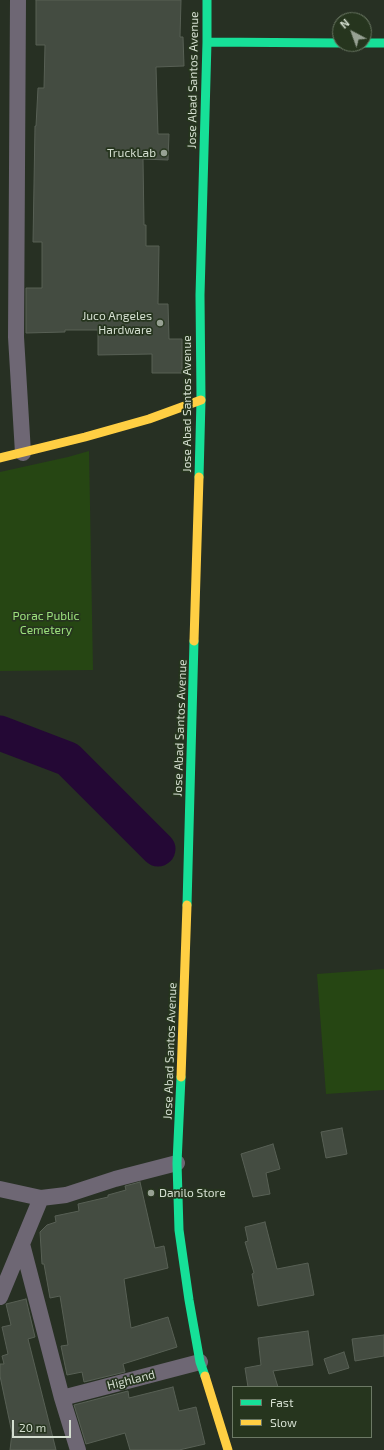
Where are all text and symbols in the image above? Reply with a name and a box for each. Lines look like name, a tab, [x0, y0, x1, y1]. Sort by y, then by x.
street label: Jose Abad Santos Avenue	[185, 11, 201, 149]
north arrow	[332, 12, 372, 52]
text: N	[337, 16, 352, 31]
place label: TruckLab	[107, 146, 156, 160]
marker: TruckLab	[159, 148, 169, 158]
place label: Juco Angeles Hardware	[82, 309, 152, 337]
marker: Juco Angeles Hardware	[155, 318, 165, 328]
street label: Jose Abad Santos Avenue	[180, 335, 194, 473]
park label: Porac Public Cemetery	[13, 609, 79, 637]
street label: Jose Abad Santos Avenue	[170, 659, 190, 797]
street label: Jose Abad Santos Avenue	[160, 982, 180, 1120]
place label: Danilo Store	[159, 1186, 226, 1200]
marker: Danilo Store	[146, 1188, 156, 1198]
street label: Highland	[106, 1367, 156, 1393]
legend	[232, 1386, 372, 1438]
text: Fast	[270, 1395, 293, 1409]
scale bar	[14, 1412, 73, 1438]
text: Slow	[270, 1415, 297, 1429]
text: 20 m	[19, 1420, 46, 1434]

